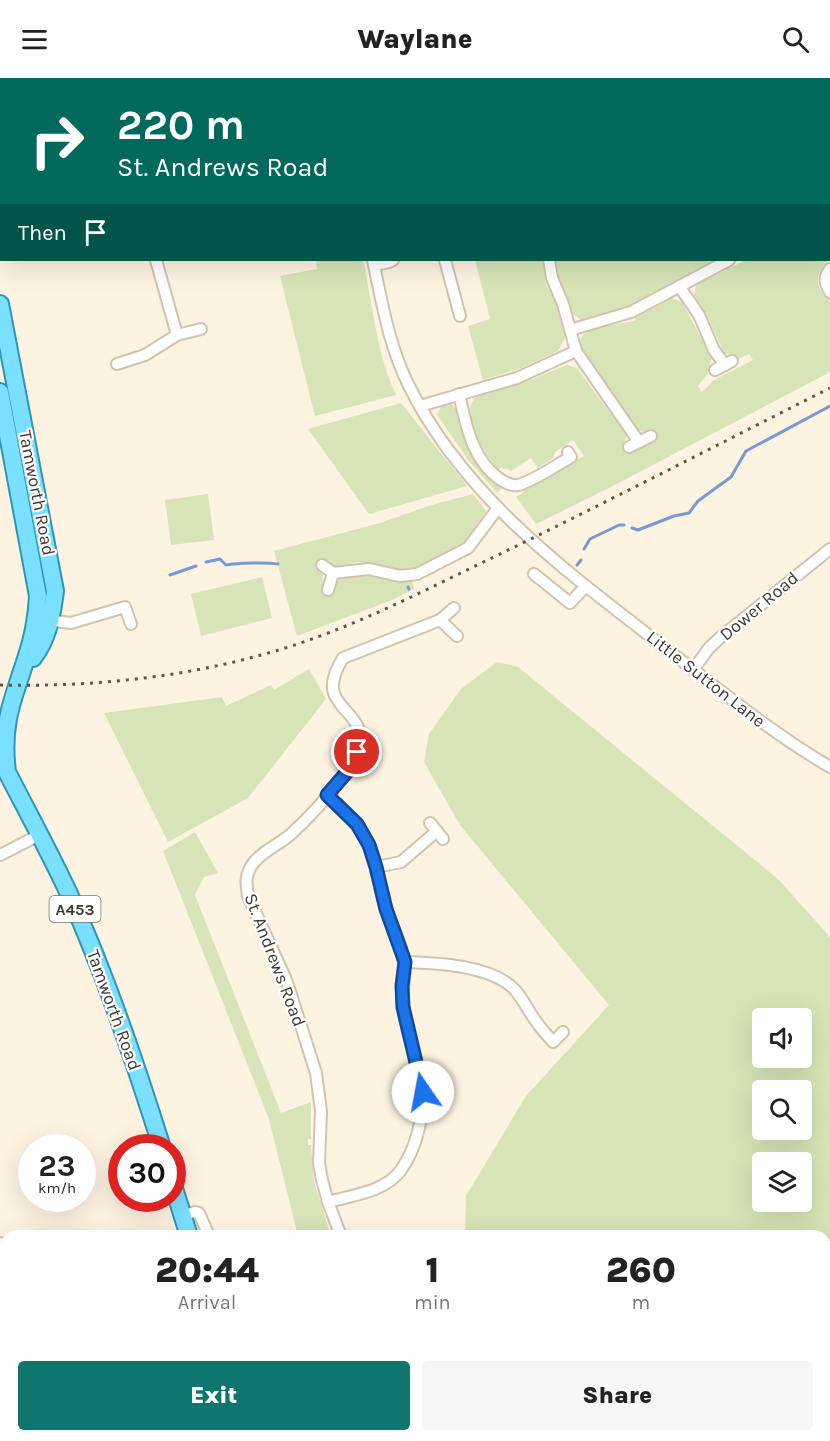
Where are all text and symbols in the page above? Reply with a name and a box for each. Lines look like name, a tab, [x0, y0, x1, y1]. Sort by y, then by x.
icon: menu	[18, 23, 51, 56]
text: Waylane	[357, 23, 473, 55]
icon: search	[779, 23, 812, 56]
text: 220 m	[117, 100, 245, 150]
icon: right	[18, 102, 96, 180]
text: St. Andrews Road	[117, 151, 328, 183]
icon: arrive	[79, 216, 112, 249]
text: Then	[18, 220, 67, 246]
street label: Tamworth Road	[14, 429, 60, 557]
street label: Dower Road	[715, 567, 803, 645]
street label: Little Sutton Lane	[642, 626, 770, 732]
pin	[331, 726, 382, 777]
icon: arrive	[340, 735, 373, 768]
street label: St. Andrews Road	[239, 890, 311, 1030]
road number: A453	[50, 896, 100, 922]
street label: Tamworth Road	[82, 947, 146, 1073]
map controls	[752, 1008, 812, 1212]
button: sound	[752, 1008, 812, 1068]
position arrow	[391, 1060, 455, 1124]
button: search	[752, 1080, 812, 1140]
speed limit sign: 30	[108, 1134, 186, 1212]
text: 23	[39, 1148, 75, 1184]
button: layers	[752, 1152, 812, 1212]
text: km/h	[38, 1179, 76, 1197]
text: 20:44	[155, 1249, 259, 1291]
text: 1	[425, 1249, 439, 1291]
text: 260	[606, 1249, 676, 1291]
text: Arrival	[178, 1291, 236, 1314]
text: min	[414, 1291, 451, 1314]
text: m	[631, 1291, 650, 1314]
button: Exit	[18, 1361, 410, 1430]
button: Share	[422, 1361, 813, 1430]

